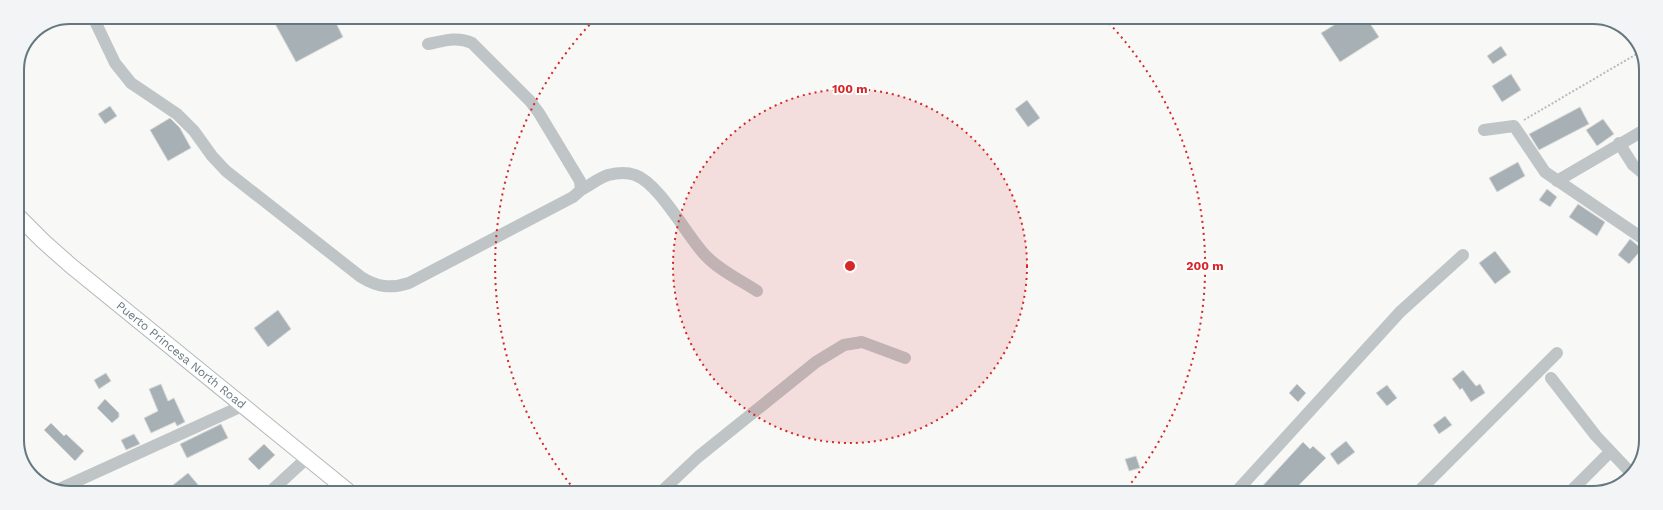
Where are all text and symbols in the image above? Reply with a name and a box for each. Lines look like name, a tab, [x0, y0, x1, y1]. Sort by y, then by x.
text: 100 m	[832, 82, 868, 96]
centre of rings	[843, 259, 857, 273]
text: 200 m	[1186, 259, 1224, 273]
street label: Puerto Princesa North Road	[114, 299, 248, 411]

